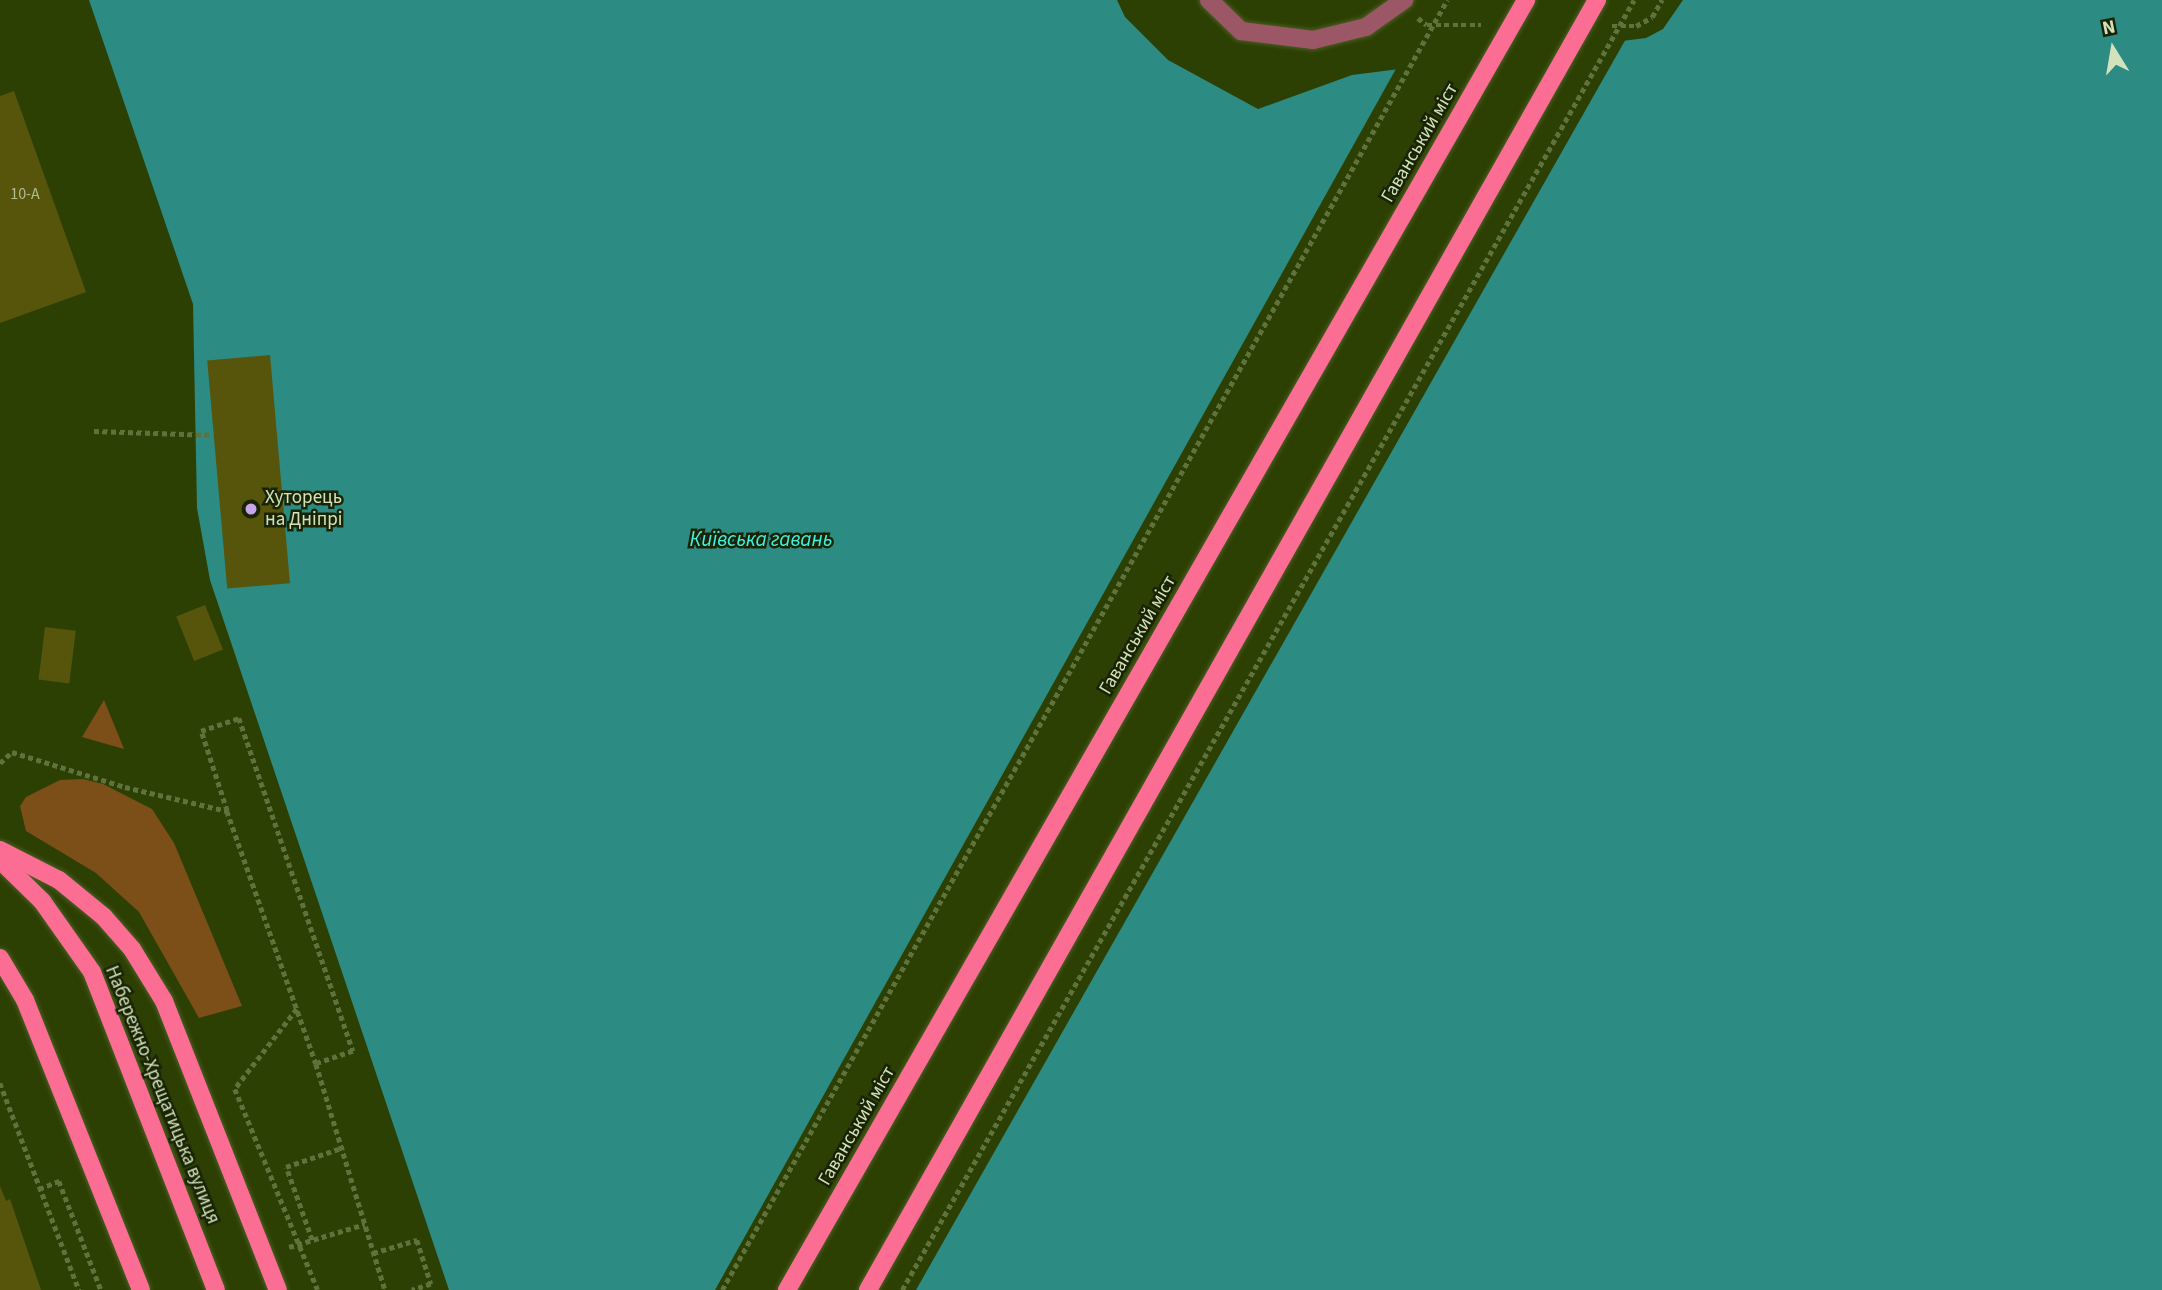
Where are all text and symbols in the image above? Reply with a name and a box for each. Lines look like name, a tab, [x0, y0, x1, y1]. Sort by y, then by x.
text: N	[2100, 13, 2118, 42]
north arrow	[2078, 14, 2148, 84]
street label: Гаванський міст	[1377, 79, 1463, 207]
house number: 10-А	[10, 184, 40, 204]
place label: Хуторець на Дніпрі	[265, 487, 342, 531]
marker: Хуторець на Дніпрі	[243, 501, 259, 517]
water label: Київська гавань	[690, 526, 832, 552]
street label: Гаванський міст	[1095, 571, 1181, 699]
street label: Набережно-Хрещатицька вулиця	[100, 963, 224, 1227]
street label: Гаванський міст	[814, 1062, 900, 1190]

